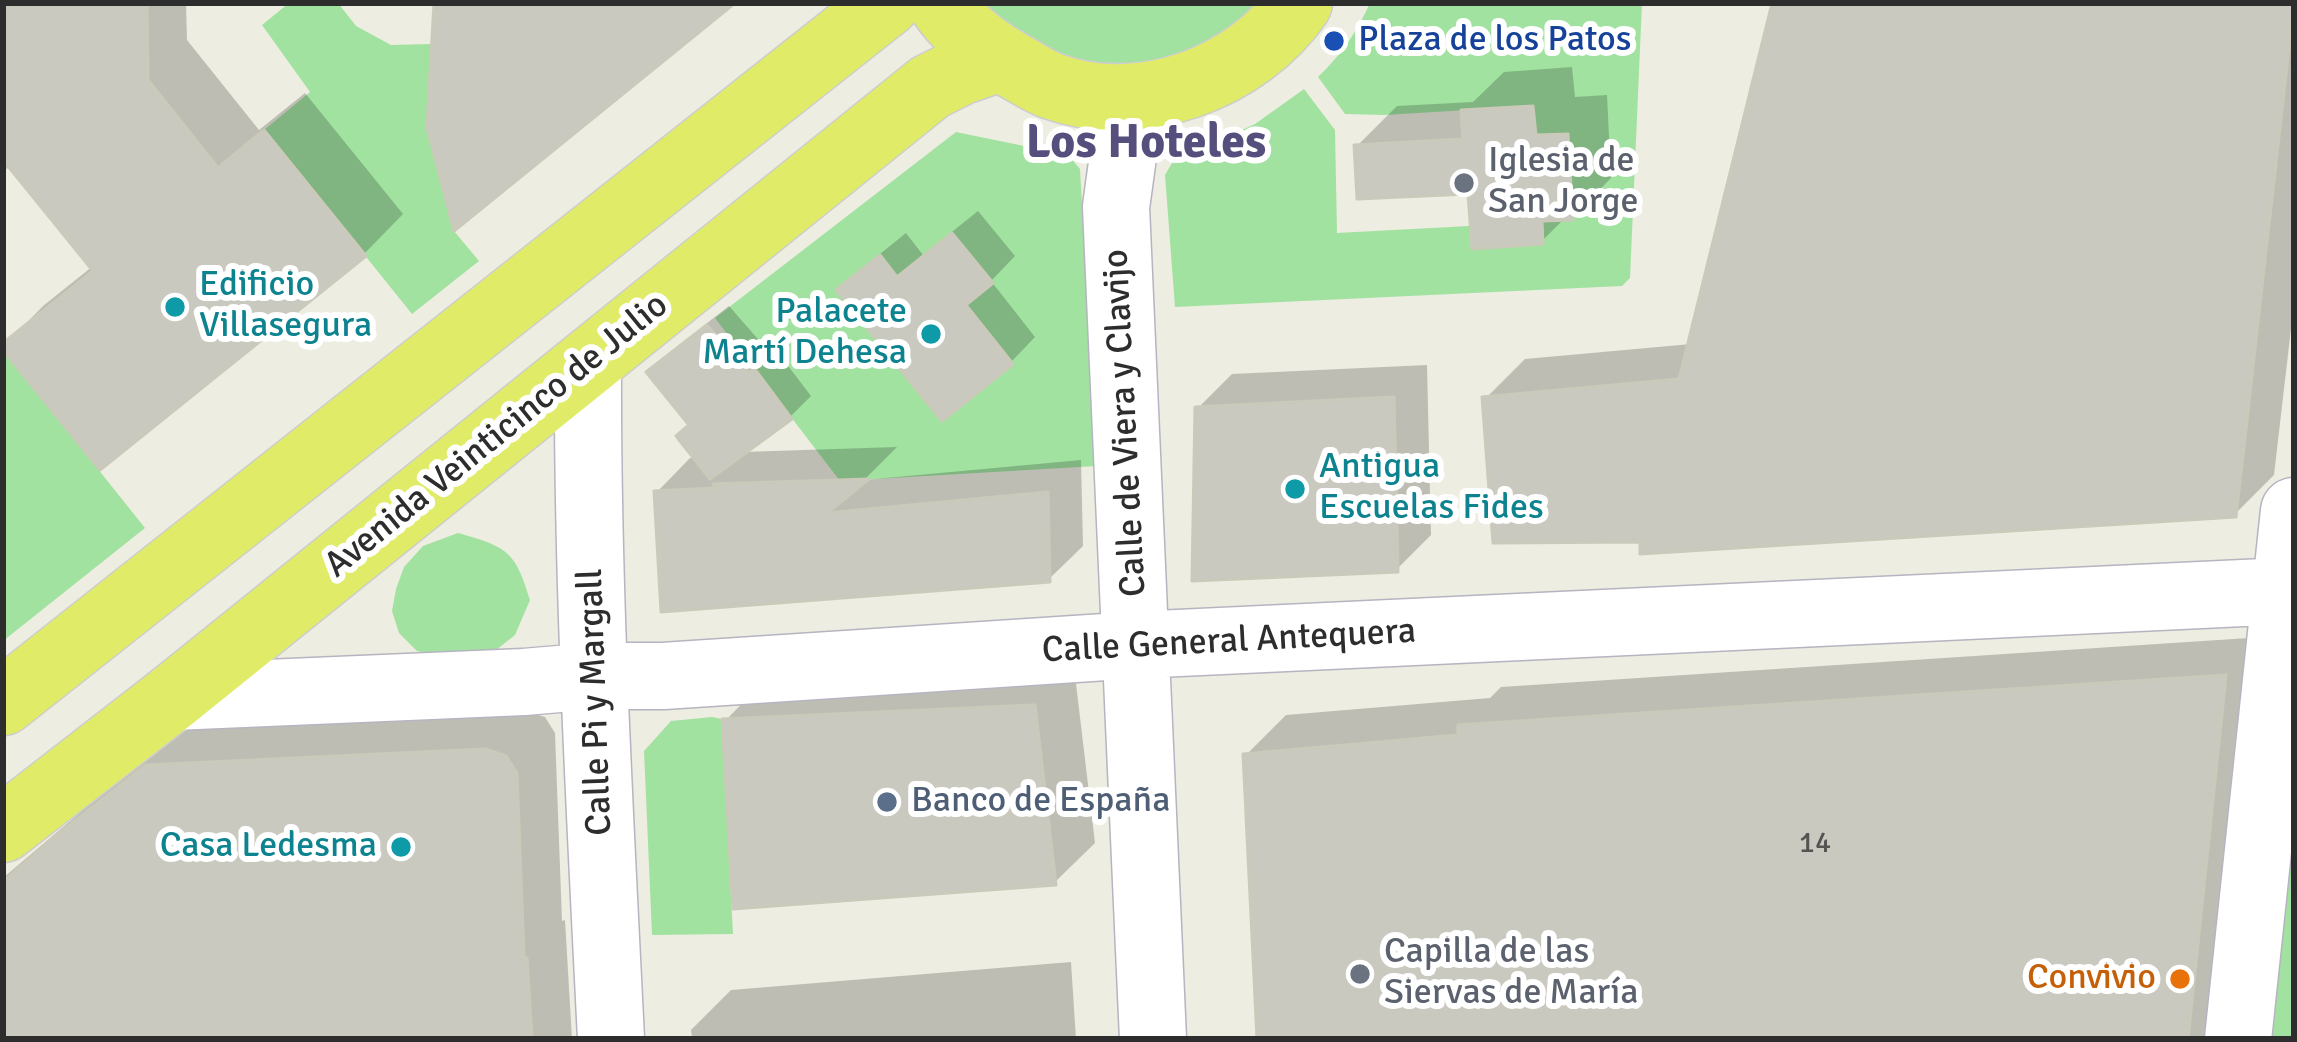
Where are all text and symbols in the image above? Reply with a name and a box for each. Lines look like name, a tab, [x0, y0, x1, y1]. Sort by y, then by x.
place label: Plaza de los Patos	[1358, 19, 1631, 63]
marker: Plaza de los Patos	[1321, 28, 1347, 54]
district label: Los Hoteles	[1026, 115, 1266, 173]
place label: Iglesia de San Jorge	[1488, 140, 1639, 225]
marker: Iglesia de San Jorge	[1451, 170, 1477, 196]
street label: Calle de Viera y Clavijo	[1095, 248, 1157, 598]
place label: Edificio Villasegura	[199, 264, 372, 349]
street label: Avenida Veinticinco de Julio	[317, 284, 677, 588]
place label: Palacete Martí Dehesa	[702, 291, 907, 376]
marker: Edificio Villasegura	[162, 294, 188, 320]
marker: Palacete Martí Dehesa	[918, 321, 944, 347]
place label: Antigua Escuelas Fides	[1319, 446, 1544, 531]
marker: Antigua Escuelas Fides	[1282, 476, 1308, 502]
street label: Calle Pi y Margall	[570, 568, 622, 836]
street label: Calle General Antequera	[1041, 611, 1417, 673]
place label: Banco de España	[911, 780, 1170, 824]
marker: Banco de España	[874, 789, 900, 815]
place label: Casa Ledesma	[160, 825, 377, 869]
house number: 14	[1799, 826, 1831, 862]
marker: Casa Ledesma	[388, 834, 414, 860]
place label: Capilla de las Siervas de María	[1384, 931, 1639, 1016]
place label: Convivio	[2027, 957, 2156, 1001]
marker: Capilla de las Siervas de María	[1347, 961, 1373, 987]
marker: Convivio	[2167, 966, 2193, 992]

